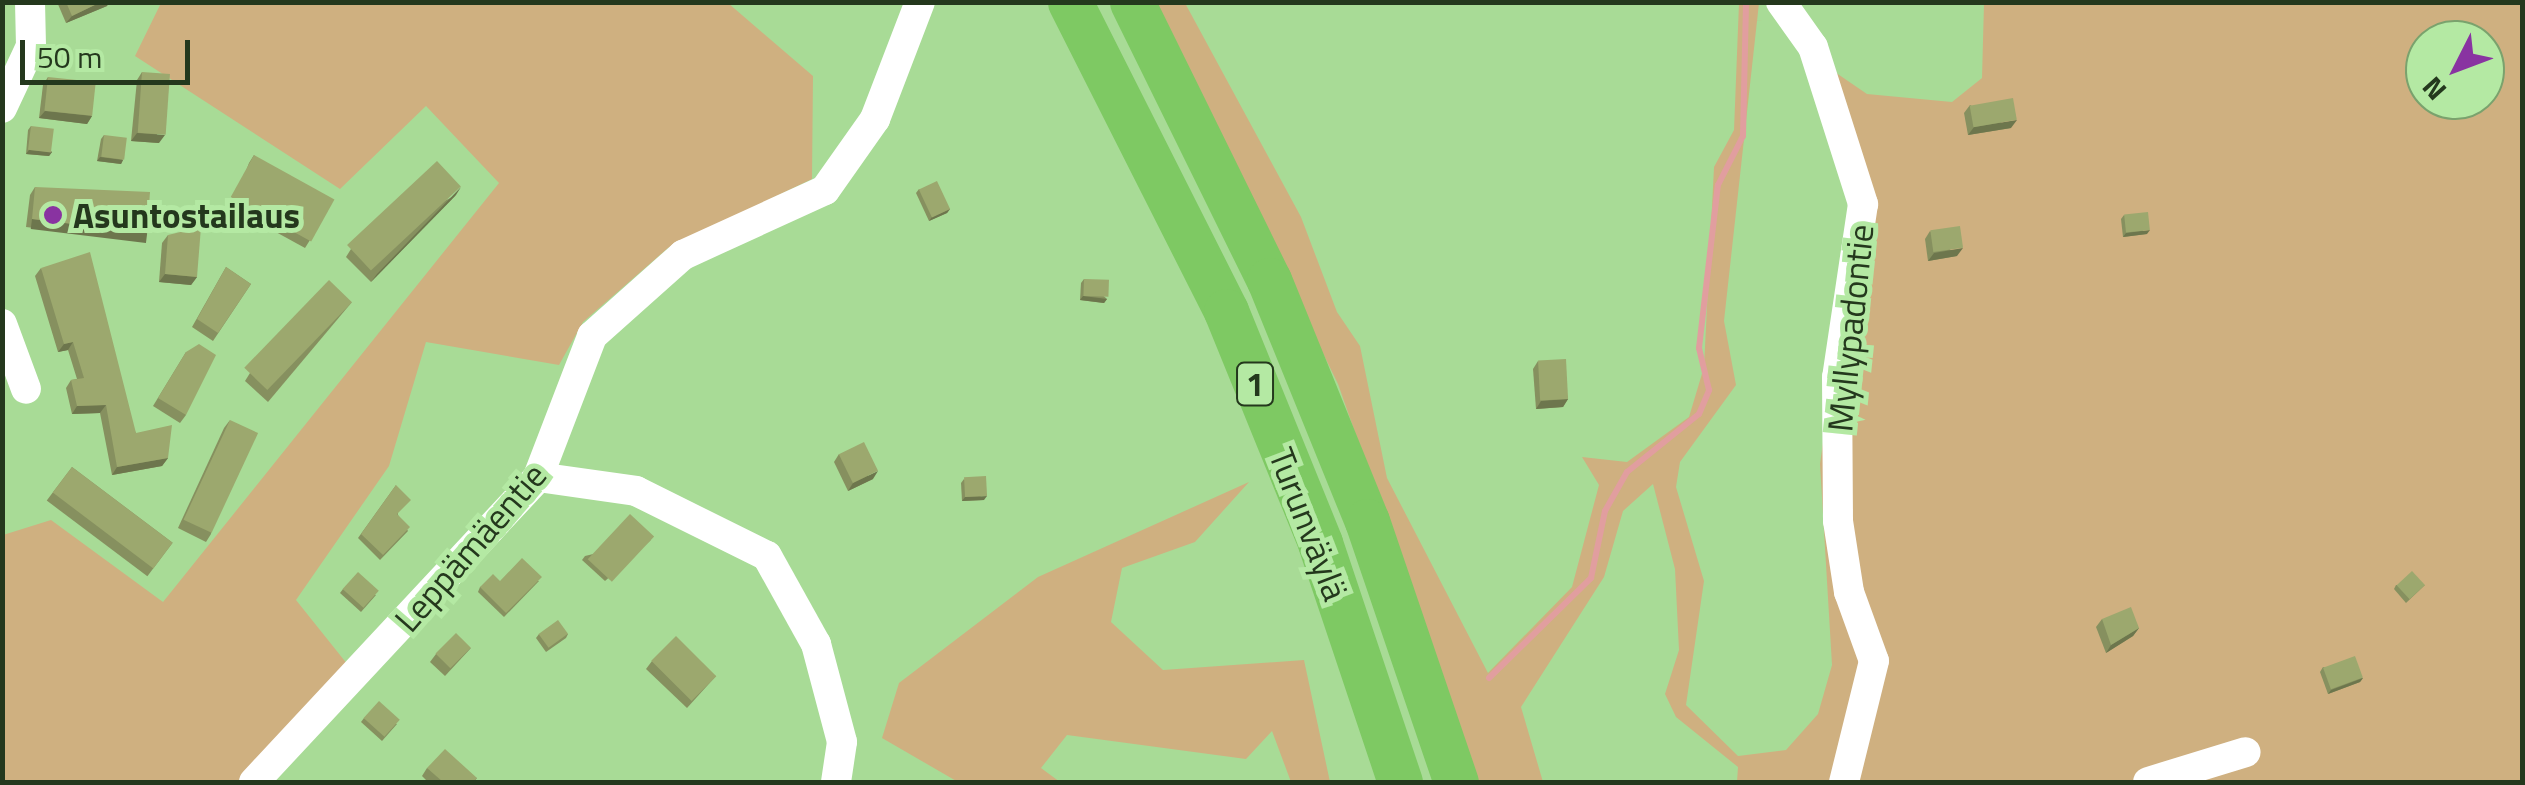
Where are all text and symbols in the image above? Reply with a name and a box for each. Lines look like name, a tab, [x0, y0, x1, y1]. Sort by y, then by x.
scale bar	[25, 20, 195, 82]
north arrow	[2405, 20, 2505, 120]
text: 50 m	[37, 34, 102, 80]
text: N	[2411, 67, 2456, 111]
place label: Asuntostailaus	[73, 194, 300, 236]
marker: Asuntostailaus	[42, 204, 64, 226]
street label: Myllypadontie	[1818, 222, 1882, 434]
road number: 1	[1235, 357, 1275, 411]
street label: Turunväylä	[1261, 442, 1357, 606]
street label: Leppämäentie	[385, 454, 555, 640]

